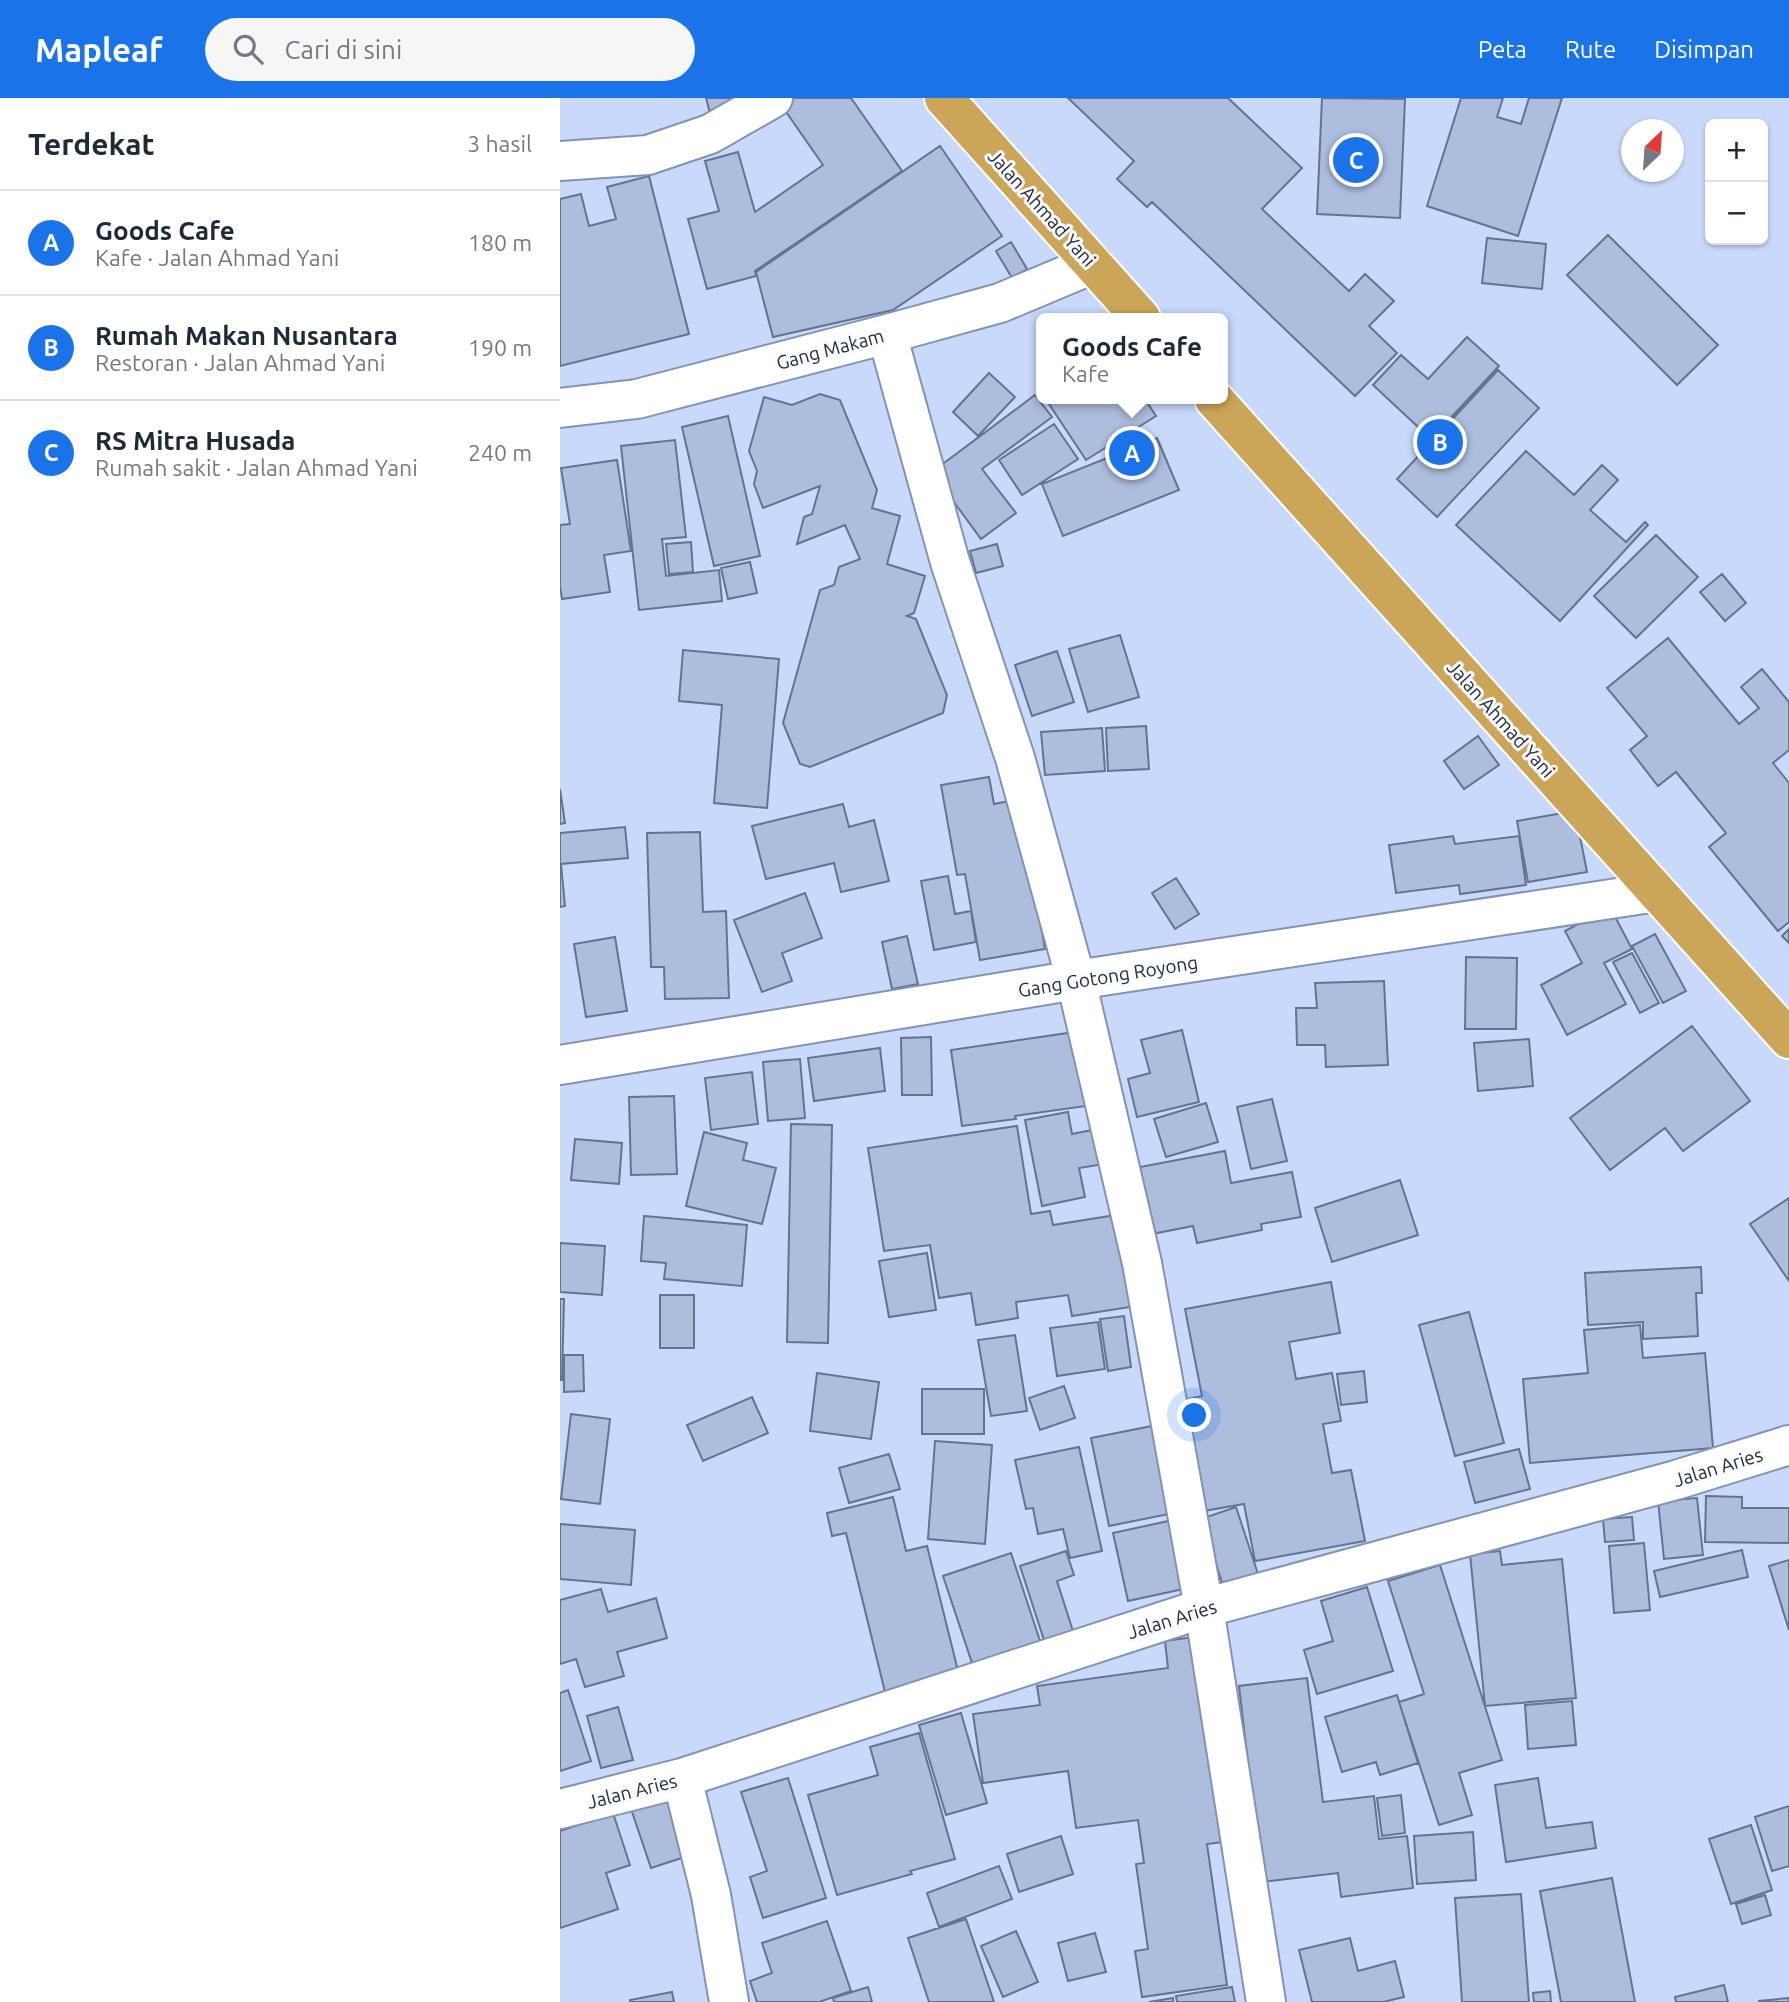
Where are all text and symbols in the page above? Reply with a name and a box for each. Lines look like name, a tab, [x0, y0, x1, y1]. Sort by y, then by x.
search box	[205, 18, 695, 81]
icon: search	[229, 30, 267, 68]
text: Mapleaf	[35, 31, 163, 68]
text: Cari di sini	[285, 35, 402, 64]
text: Peta	[1478, 36, 1527, 63]
text: Rute	[1565, 36, 1616, 63]
text: Disimpan	[1654, 36, 1754, 63]
north arrow	[1621, 119, 1684, 182]
map controls	[1705, 119, 1768, 245]
button: +	[1705, 119, 1768, 182]
text: Terdekat	[28, 127, 154, 161]
text: 3 hasil	[467, 131, 532, 156]
pin: C	[1333, 134, 1379, 186]
street label: Jalan Ahmad Yani	[984, 145, 1100, 271]
button: −	[1705, 182, 1768, 245]
text: Goods Cafe	[95, 216, 235, 245]
text: A	[43, 230, 59, 255]
text: 180 m	[468, 230, 532, 255]
text: Kafe · Jalan Ahmad Yani	[95, 245, 339, 270]
popup	[1036, 313, 1228, 404]
text: Rumah Makan Nusantara	[95, 321, 398, 350]
street label: Gang Makam	[774, 324, 886, 374]
text: Goods Cafe	[1062, 332, 1202, 361]
text: B	[43, 335, 59, 360]
text: 190 m	[468, 335, 532, 360]
text: Restoran · Jalan Ahmad Yani	[95, 350, 385, 375]
text: Kafe	[1062, 361, 1109, 386]
pin: B	[1417, 416, 1463, 468]
text: RS Mitra Husada	[95, 426, 295, 455]
pin: A	[1109, 427, 1155, 479]
text: C	[44, 440, 58, 465]
text: 240 m	[468, 440, 532, 465]
text: Rumah sakit · Jalan Ahmad Yani	[95, 455, 418, 480]
street label: Jalan Ahmad Yani	[1443, 656, 1559, 782]
street label: Gang Gotong Royong	[1017, 951, 1199, 1001]
your location	[1177, 1398, 1211, 1432]
street label: Jalan Aries	[1671, 1443, 1765, 1491]
street label: Jalan Aries	[1125, 1595, 1219, 1643]
street label: Jalan Aries	[585, 1769, 679, 1813]

